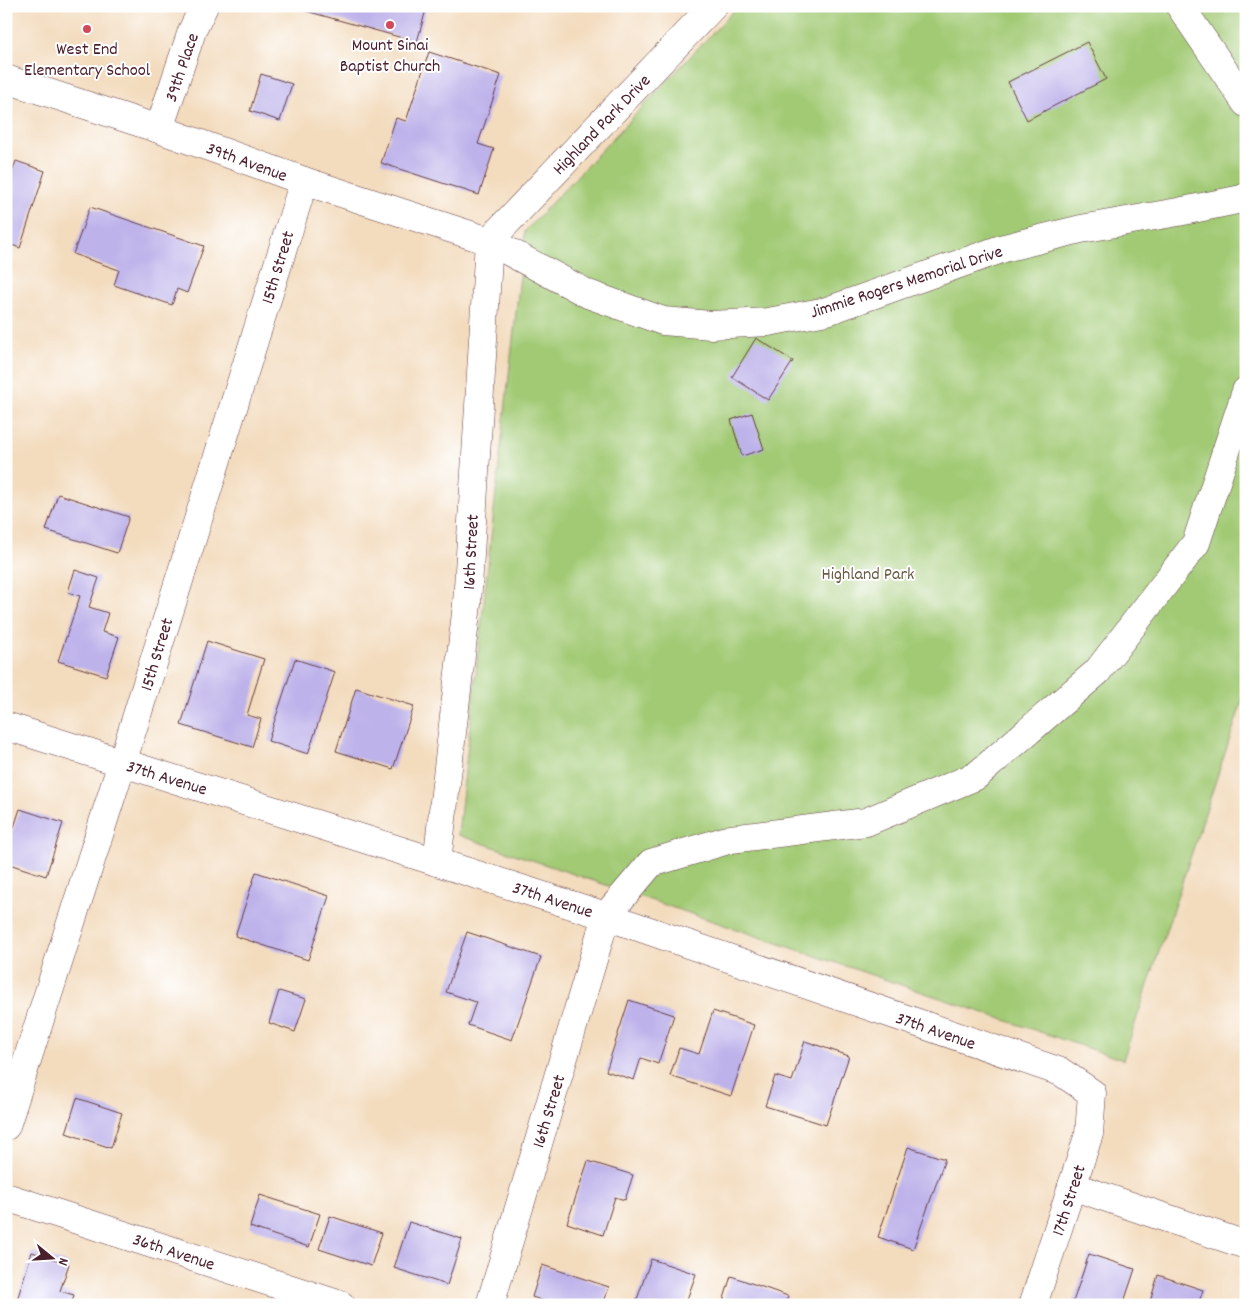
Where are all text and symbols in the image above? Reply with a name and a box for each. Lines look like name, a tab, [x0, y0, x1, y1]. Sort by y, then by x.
marker: Mount Sinai Baptist Church	[384, 19, 396, 31]
marker: West End Elementary School	[81, 23, 93, 35]
street label: 39th Place	[160, 30, 207, 106]
place label: Mount Sinai Baptist Church	[340, 34, 440, 80]
place label: West End Elementary School	[24, 38, 151, 84]
street label: Highland Park Drive	[548, 70, 658, 182]
street label: 39th Avenue	[202, 137, 290, 190]
street label: 15th Street	[256, 228, 302, 307]
street label: Jimmie Rogers Memorial Drive	[807, 240, 1006, 326]
street label: 16th Street	[458, 513, 487, 590]
park label: Highland Park	[822, 563, 914, 588]
street label: 15th Street	[135, 615, 181, 694]
street label: 37th Avenue	[123, 755, 210, 804]
street label: 37th Avenue	[509, 877, 596, 926]
street label: 37th Avenue	[892, 1007, 979, 1058]
street label: 16th Street	[527, 1072, 573, 1151]
street label: 17th Street	[1047, 1162, 1094, 1240]
street label: 36th Avenue	[129, 1228, 218, 1278]
north arrow	[28, 1234, 78, 1284]
text: N	[52, 1255, 73, 1268]

